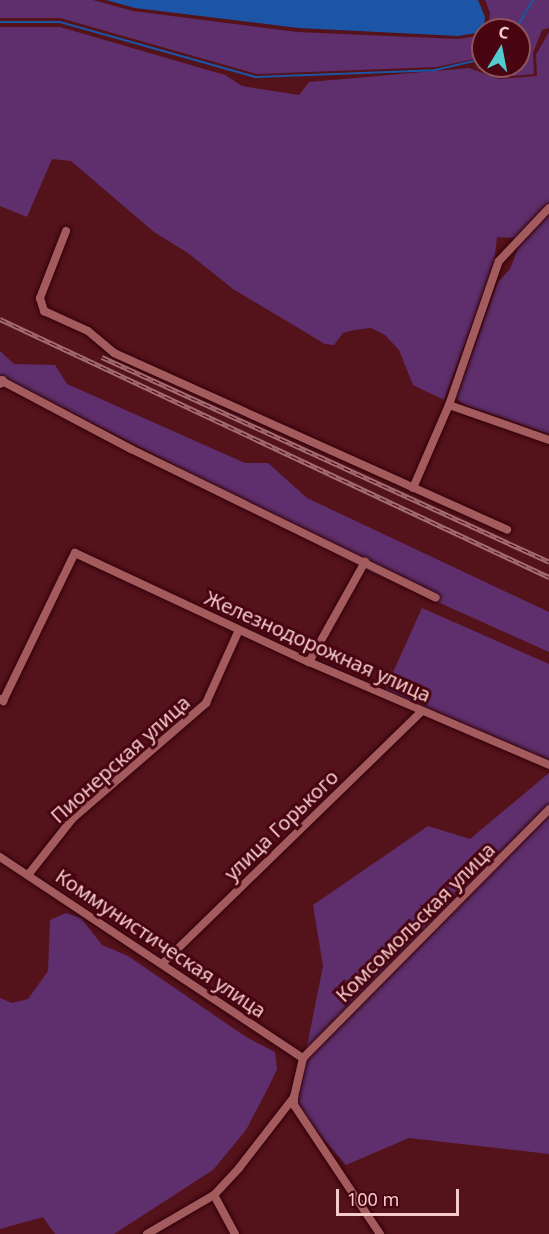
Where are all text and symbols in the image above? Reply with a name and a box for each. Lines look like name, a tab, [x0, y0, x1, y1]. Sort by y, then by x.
north arrow	[471, 18, 531, 78]
text: С	[497, 21, 511, 44]
street label: Железнодорожная улица	[201, 585, 435, 707]
street label: Пионерская улица	[45, 690, 195, 828]
street label: улица Горького	[219, 765, 343, 885]
street label: Комсомольская улица	[330, 837, 500, 1007]
street label: Коммунистическая улица	[51, 864, 271, 1022]
scale bar	[339, 1177, 462, 1215]
text: 100 m	[347, 1187, 399, 1211]

